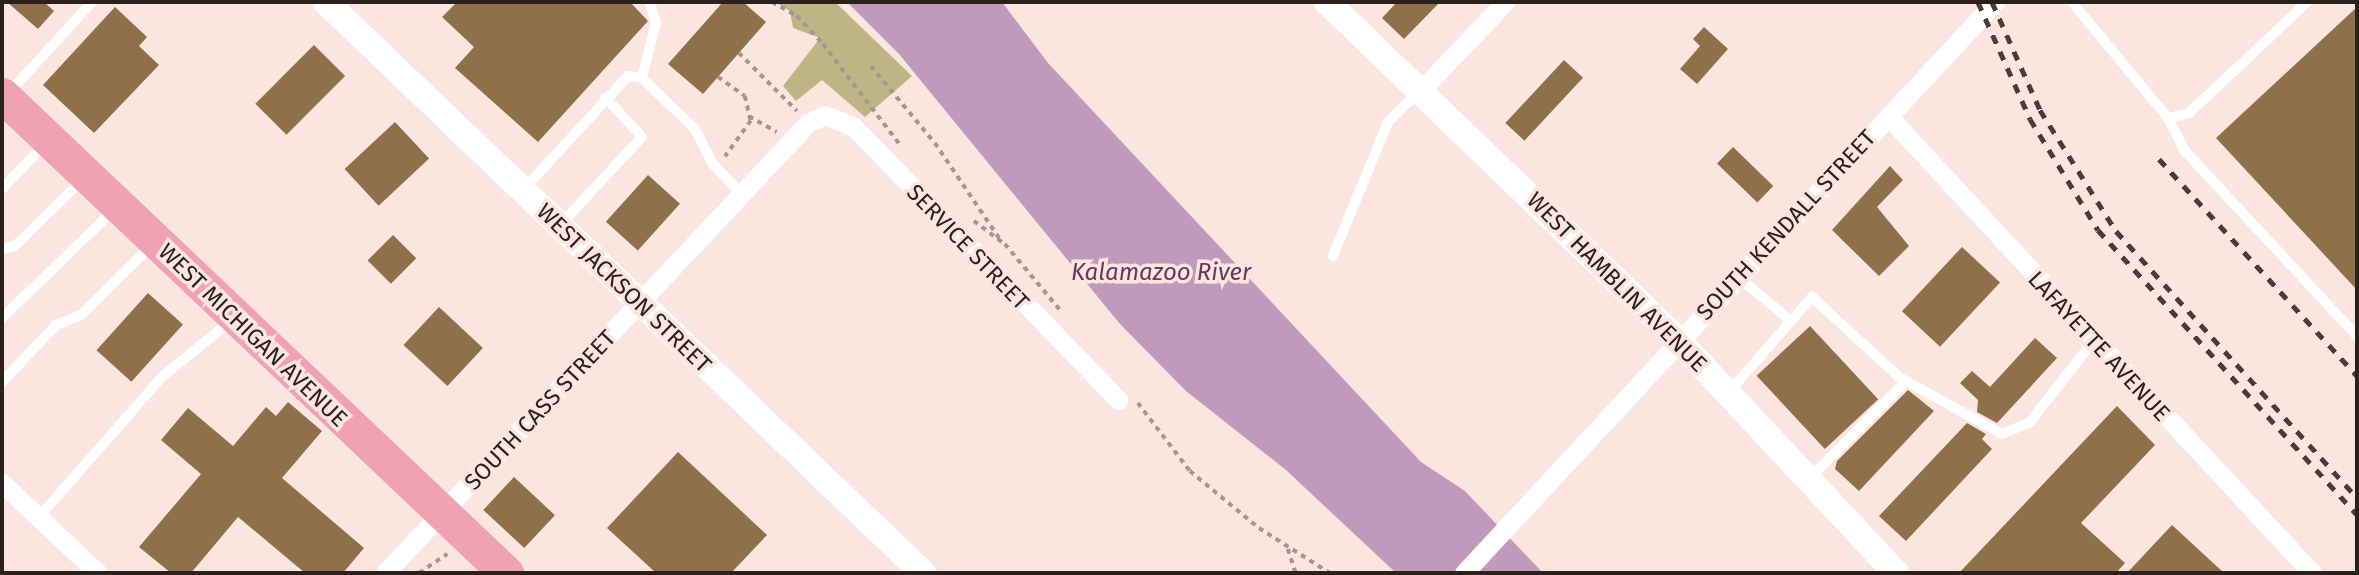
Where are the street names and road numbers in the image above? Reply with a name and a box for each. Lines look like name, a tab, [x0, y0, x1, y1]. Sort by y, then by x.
street label: SOUTH KENDALL STREET	[1691, 124, 1881, 326]
street label: SERVICE STREET	[901, 179, 1035, 315]
street label: WEST HAMBLIN AVENUE	[1521, 186, 1713, 378]
street label: WEST JACKSON STREET	[531, 198, 717, 378]
street label: WEST MICHIGAN AVENUE	[153, 238, 353, 432]
street label: LAFAYETTE AVENUE	[2022, 265, 2176, 427]
street label: SOUTH CASS STREET	[459, 324, 621, 496]

